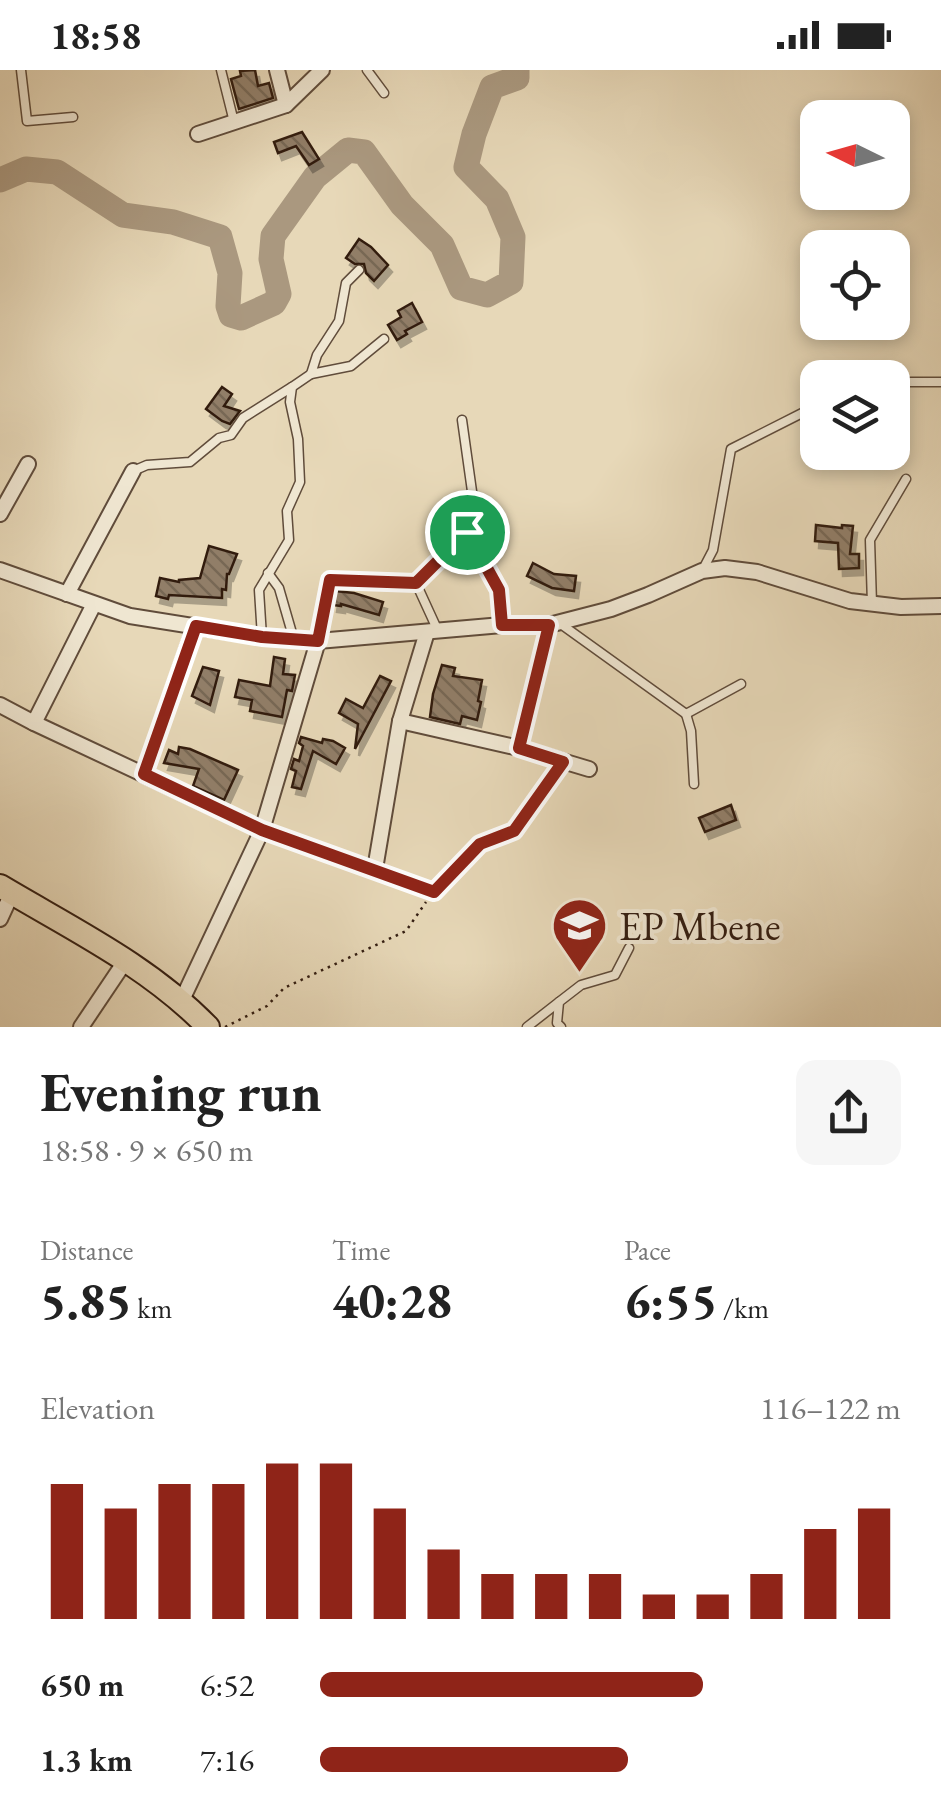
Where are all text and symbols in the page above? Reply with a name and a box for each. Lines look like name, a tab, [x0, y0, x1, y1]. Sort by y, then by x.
text: 18:58	[50, 11, 141, 60]
north arrow	[800, 100, 910, 210]
map controls	[800, 100, 910, 470]
button: locate	[800, 230, 910, 340]
button: layers	[800, 360, 910, 470]
pin	[425, 490, 510, 575]
icon: arrive	[440, 505, 495, 560]
school or university icon: EP Mbene	[550, 896, 610, 975]
place label: EP Mbene	[619, 900, 781, 952]
text: Evening run	[40, 1056, 322, 1127]
button: share	[796, 1060, 901, 1165]
text: 18:58 · 9 × 650 m	[40, 1129, 253, 1171]
text: Distance	[40, 1232, 134, 1268]
text: Time	[332, 1232, 390, 1268]
text: Pace	[624, 1232, 671, 1268]
text: 5.85	[40, 1268, 132, 1333]
text: 40:28	[332, 1268, 452, 1333]
text: 6:55	[624, 1268, 717, 1333]
text: km	[132, 1290, 172, 1326]
text: /km	[717, 1290, 769, 1326]
text: Elevation	[40, 1387, 155, 1429]
text: 116–122 m	[760, 1387, 901, 1429]
text: 650 m	[40, 1664, 124, 1706]
text: 6:52	[200, 1664, 254, 1706]
text: 1.3 km	[40, 1739, 133, 1781]
text: 7:16	[200, 1739, 254, 1781]

